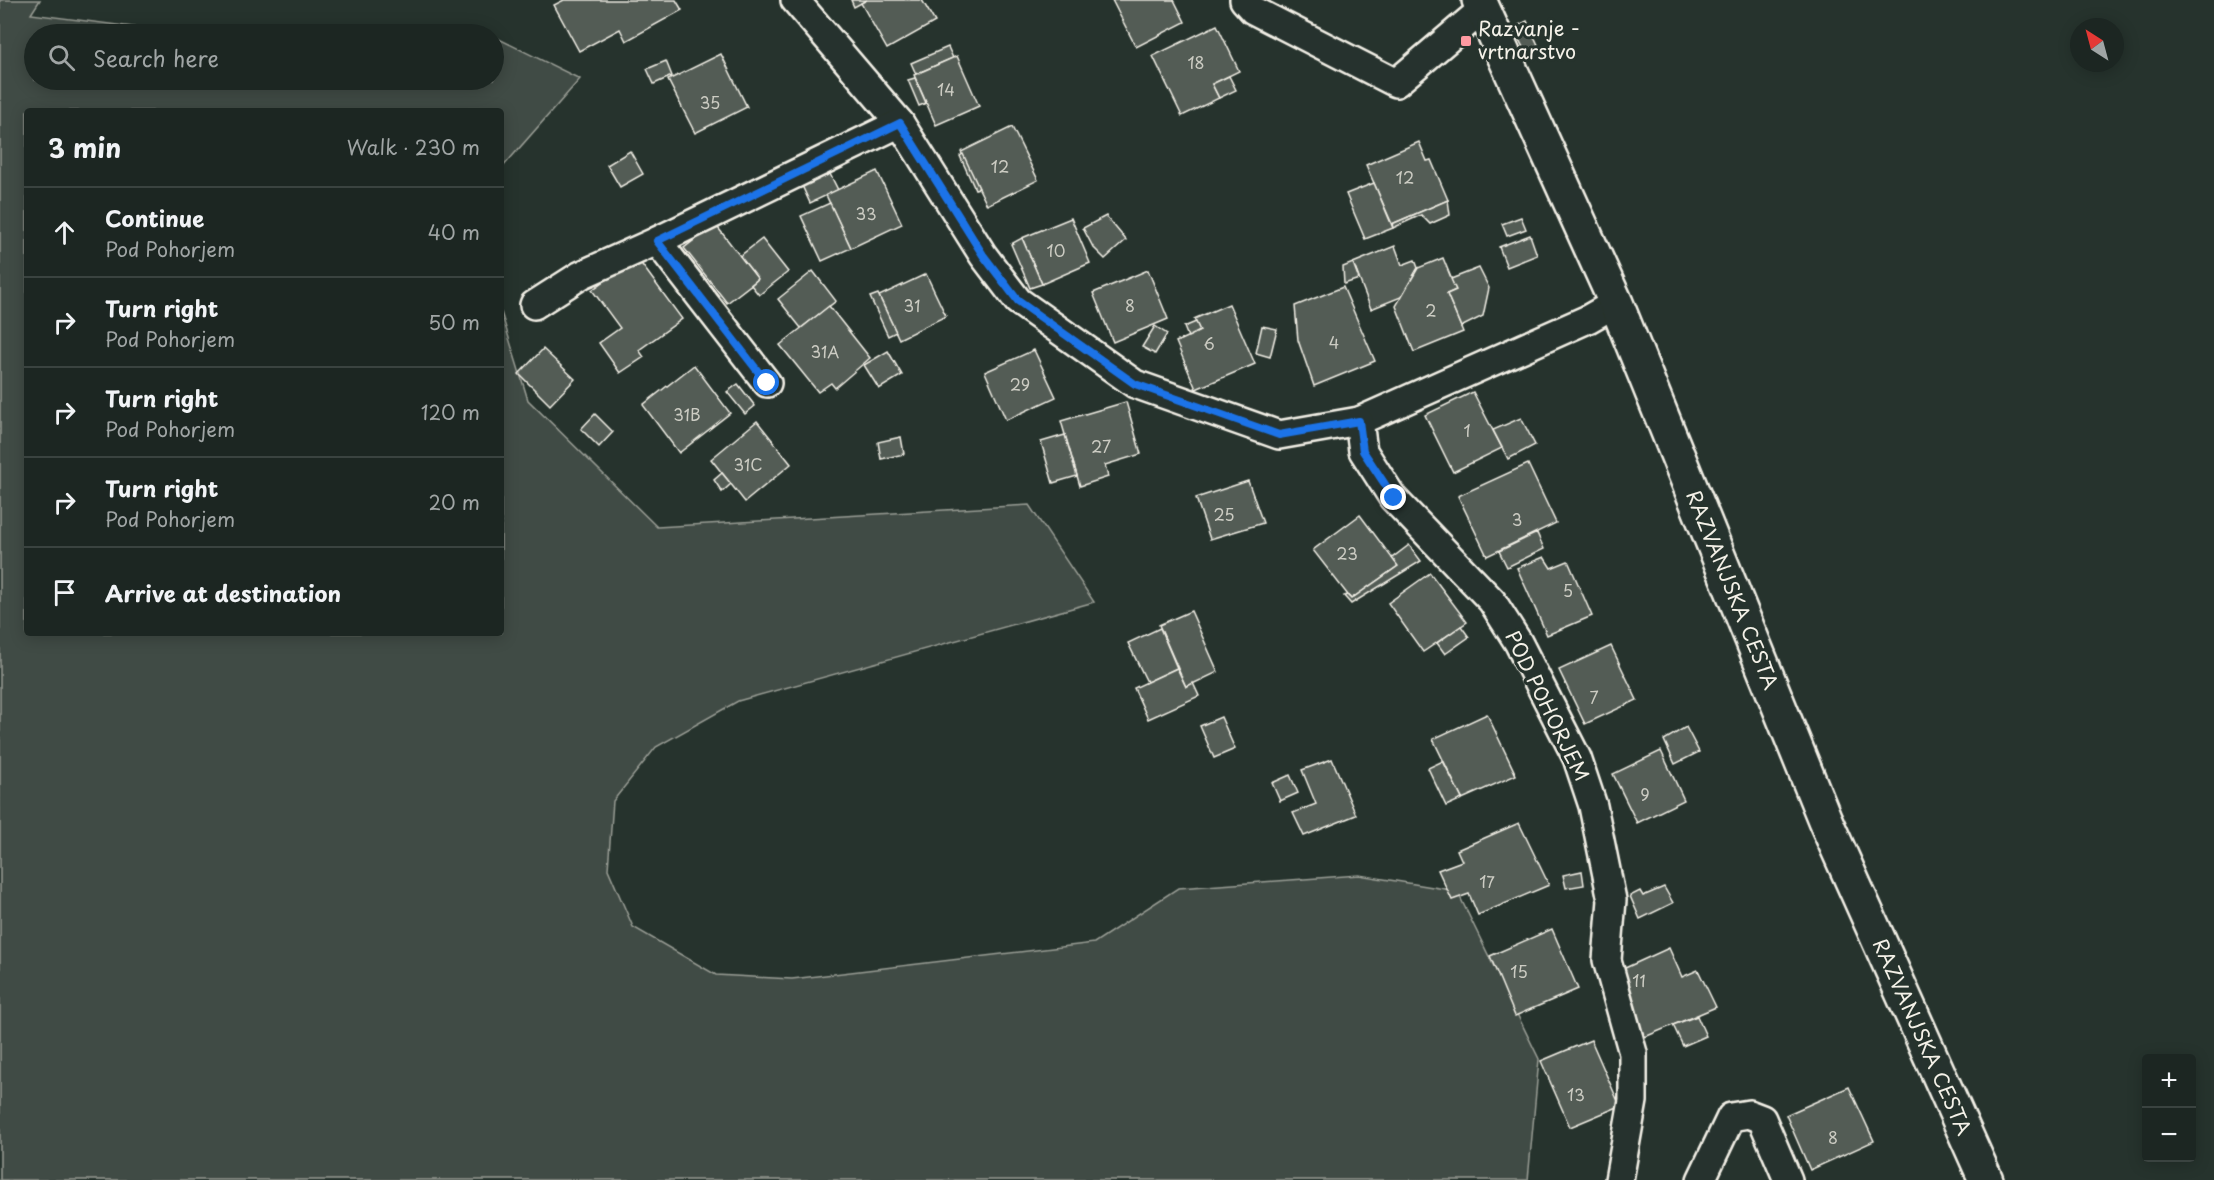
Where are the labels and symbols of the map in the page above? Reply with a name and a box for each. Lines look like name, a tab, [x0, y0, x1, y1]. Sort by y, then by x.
place label: Razvanje - vrtnarstvo	[1478, 13, 1580, 66]
north arrow	[2070, 18, 2124, 72]
marker: Razvanje - vrtnarstvo	[1459, 34, 1473, 48]
house number: 18	[1187, 50, 1205, 74]
house number: 14	[937, 77, 955, 101]
house number: 35	[700, 90, 720, 114]
house number: 12	[991, 154, 1009, 178]
house number: 12	[1396, 165, 1414, 189]
house number: 33	[855, 201, 877, 225]
house number: 10	[1047, 238, 1065, 262]
house number: 31	[904, 293, 920, 317]
house number: 8	[1125, 293, 1135, 317]
house number: 2	[1425, 298, 1437, 322]
house number: 4	[1329, 330, 1339, 354]
house number: 6	[1203, 331, 1215, 355]
house number: 31A	[811, 339, 839, 363]
route start	[753, 369, 779, 395]
house number: 29	[1010, 372, 1030, 396]
house number: 31B	[673, 402, 701, 426]
house number: 1	[1463, 418, 1471, 442]
house number: 27	[1091, 434, 1111, 458]
house number: 31C	[733, 452, 763, 476]
route end	[1380, 484, 1406, 510]
street label: RAZVANJSKA CESTA	[1679, 485, 1787, 694]
house number: 25	[1213, 502, 1235, 526]
house number: 3	[1512, 507, 1522, 531]
house number: 23	[1336, 541, 1358, 565]
house number: 5	[1563, 578, 1573, 602]
street label: POD POHORJEM	[1498, 625, 1597, 786]
house number: 7	[1589, 685, 1599, 709]
house number: 9	[1640, 782, 1650, 806]
house number: 17	[1479, 869, 1495, 893]
street label: RAZVANJSKA CESTA	[1866, 933, 1980, 1140]
house number: 15	[1510, 959, 1528, 983]
house number: 11	[1632, 968, 1646, 992]
house number: 13	[1567, 1082, 1585, 1106]
house number: 8	[1828, 1125, 1838, 1149]

